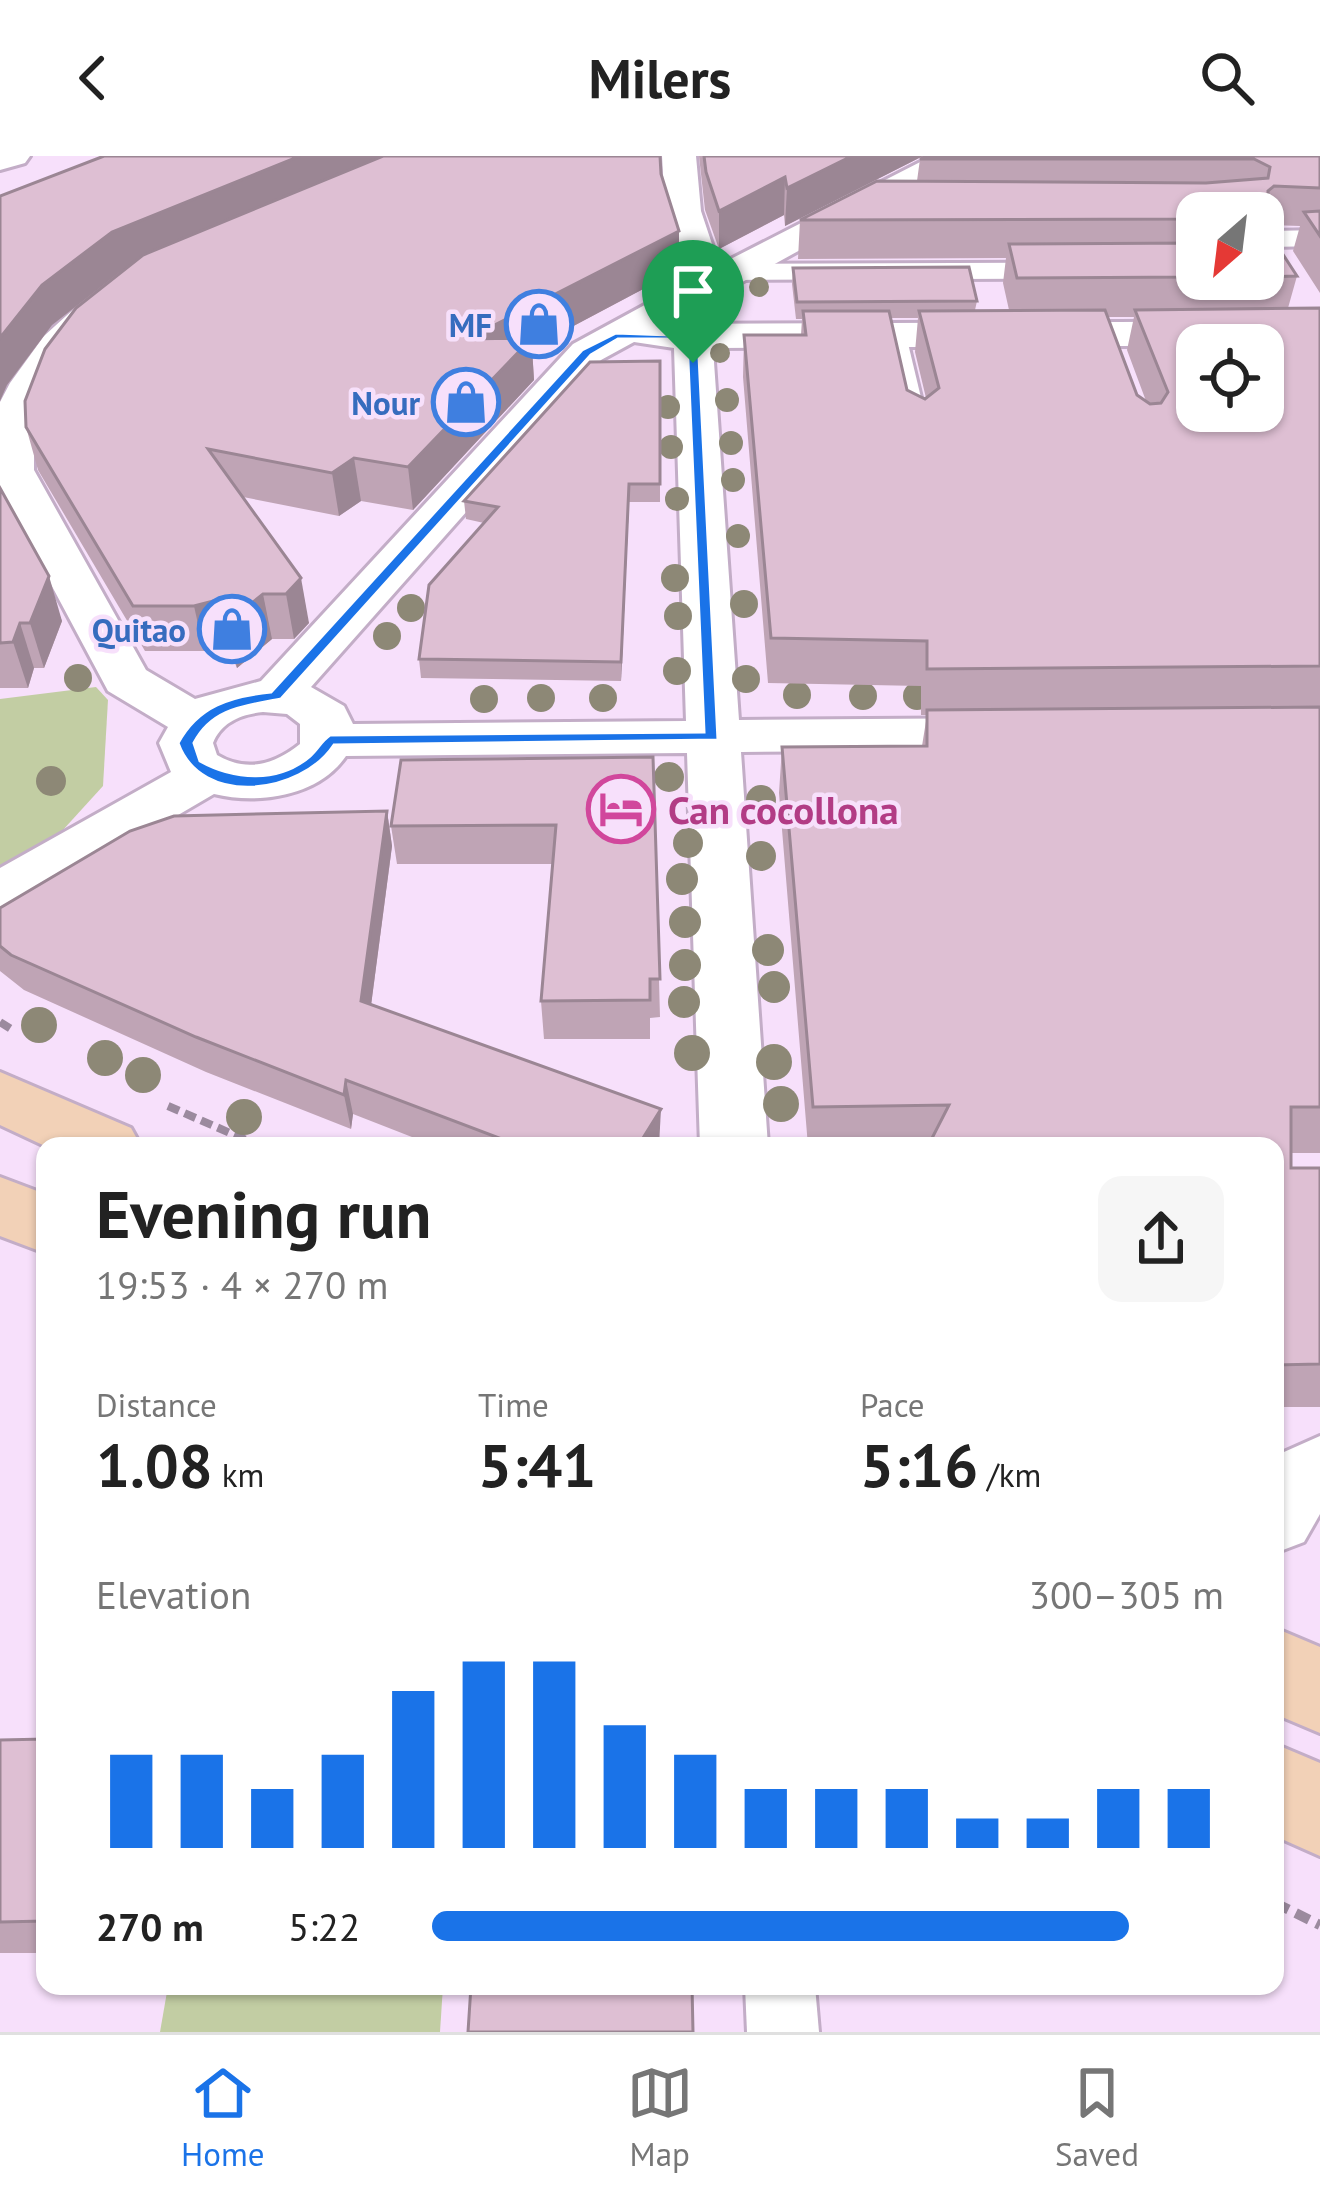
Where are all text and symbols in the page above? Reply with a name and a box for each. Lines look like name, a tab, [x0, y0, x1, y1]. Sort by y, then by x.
text: Milers	[589, 43, 731, 113]
icon: back	[60, 45, 126, 111]
icon: search	[1194, 45, 1260, 111]
north arrow	[1176, 192, 1284, 300]
map controls	[1176, 192, 1284, 432]
pin	[642, 240, 744, 363]
icon: arrive	[660, 258, 726, 324]
shop icon: MF	[504, 289, 574, 359]
place label: MF	[449, 303, 492, 346]
button: locate	[1176, 324, 1284, 432]
shop icon: Nour	[431, 367, 501, 437]
place label: Nour	[351, 381, 420, 424]
shop icon: Quitao	[197, 594, 267, 664]
place label: Quitao	[92, 608, 186, 651]
hotel icon: Can cocollona	[586, 774, 656, 844]
place label: Can cocollona	[668, 784, 899, 835]
text: Evening run	[96, 1171, 431, 1256]
button: share	[1098, 1176, 1224, 1302]
text: 19:53 · 4 × 270 m	[96, 1259, 388, 1310]
text: Distance	[96, 1383, 217, 1426]
text: Time	[478, 1383, 549, 1426]
text: Pace	[860, 1383, 925, 1426]
text: 1.08	[96, 1426, 213, 1504]
text: 5:41	[478, 1426, 596, 1504]
text: 5:16	[860, 1426, 978, 1504]
text: km	[213, 1453, 264, 1496]
text: /km	[978, 1453, 1041, 1496]
text: Elevation	[96, 1569, 251, 1620]
text: 300–305 m	[1029, 1569, 1224, 1620]
text: 270 m	[96, 1901, 204, 1952]
text: 5:22	[288, 1901, 360, 1952]
tab: Home	[181, 2060, 265, 2175]
tab: Map	[627, 2060, 693, 2175]
tab: Saved	[1055, 2060, 1139, 2175]

